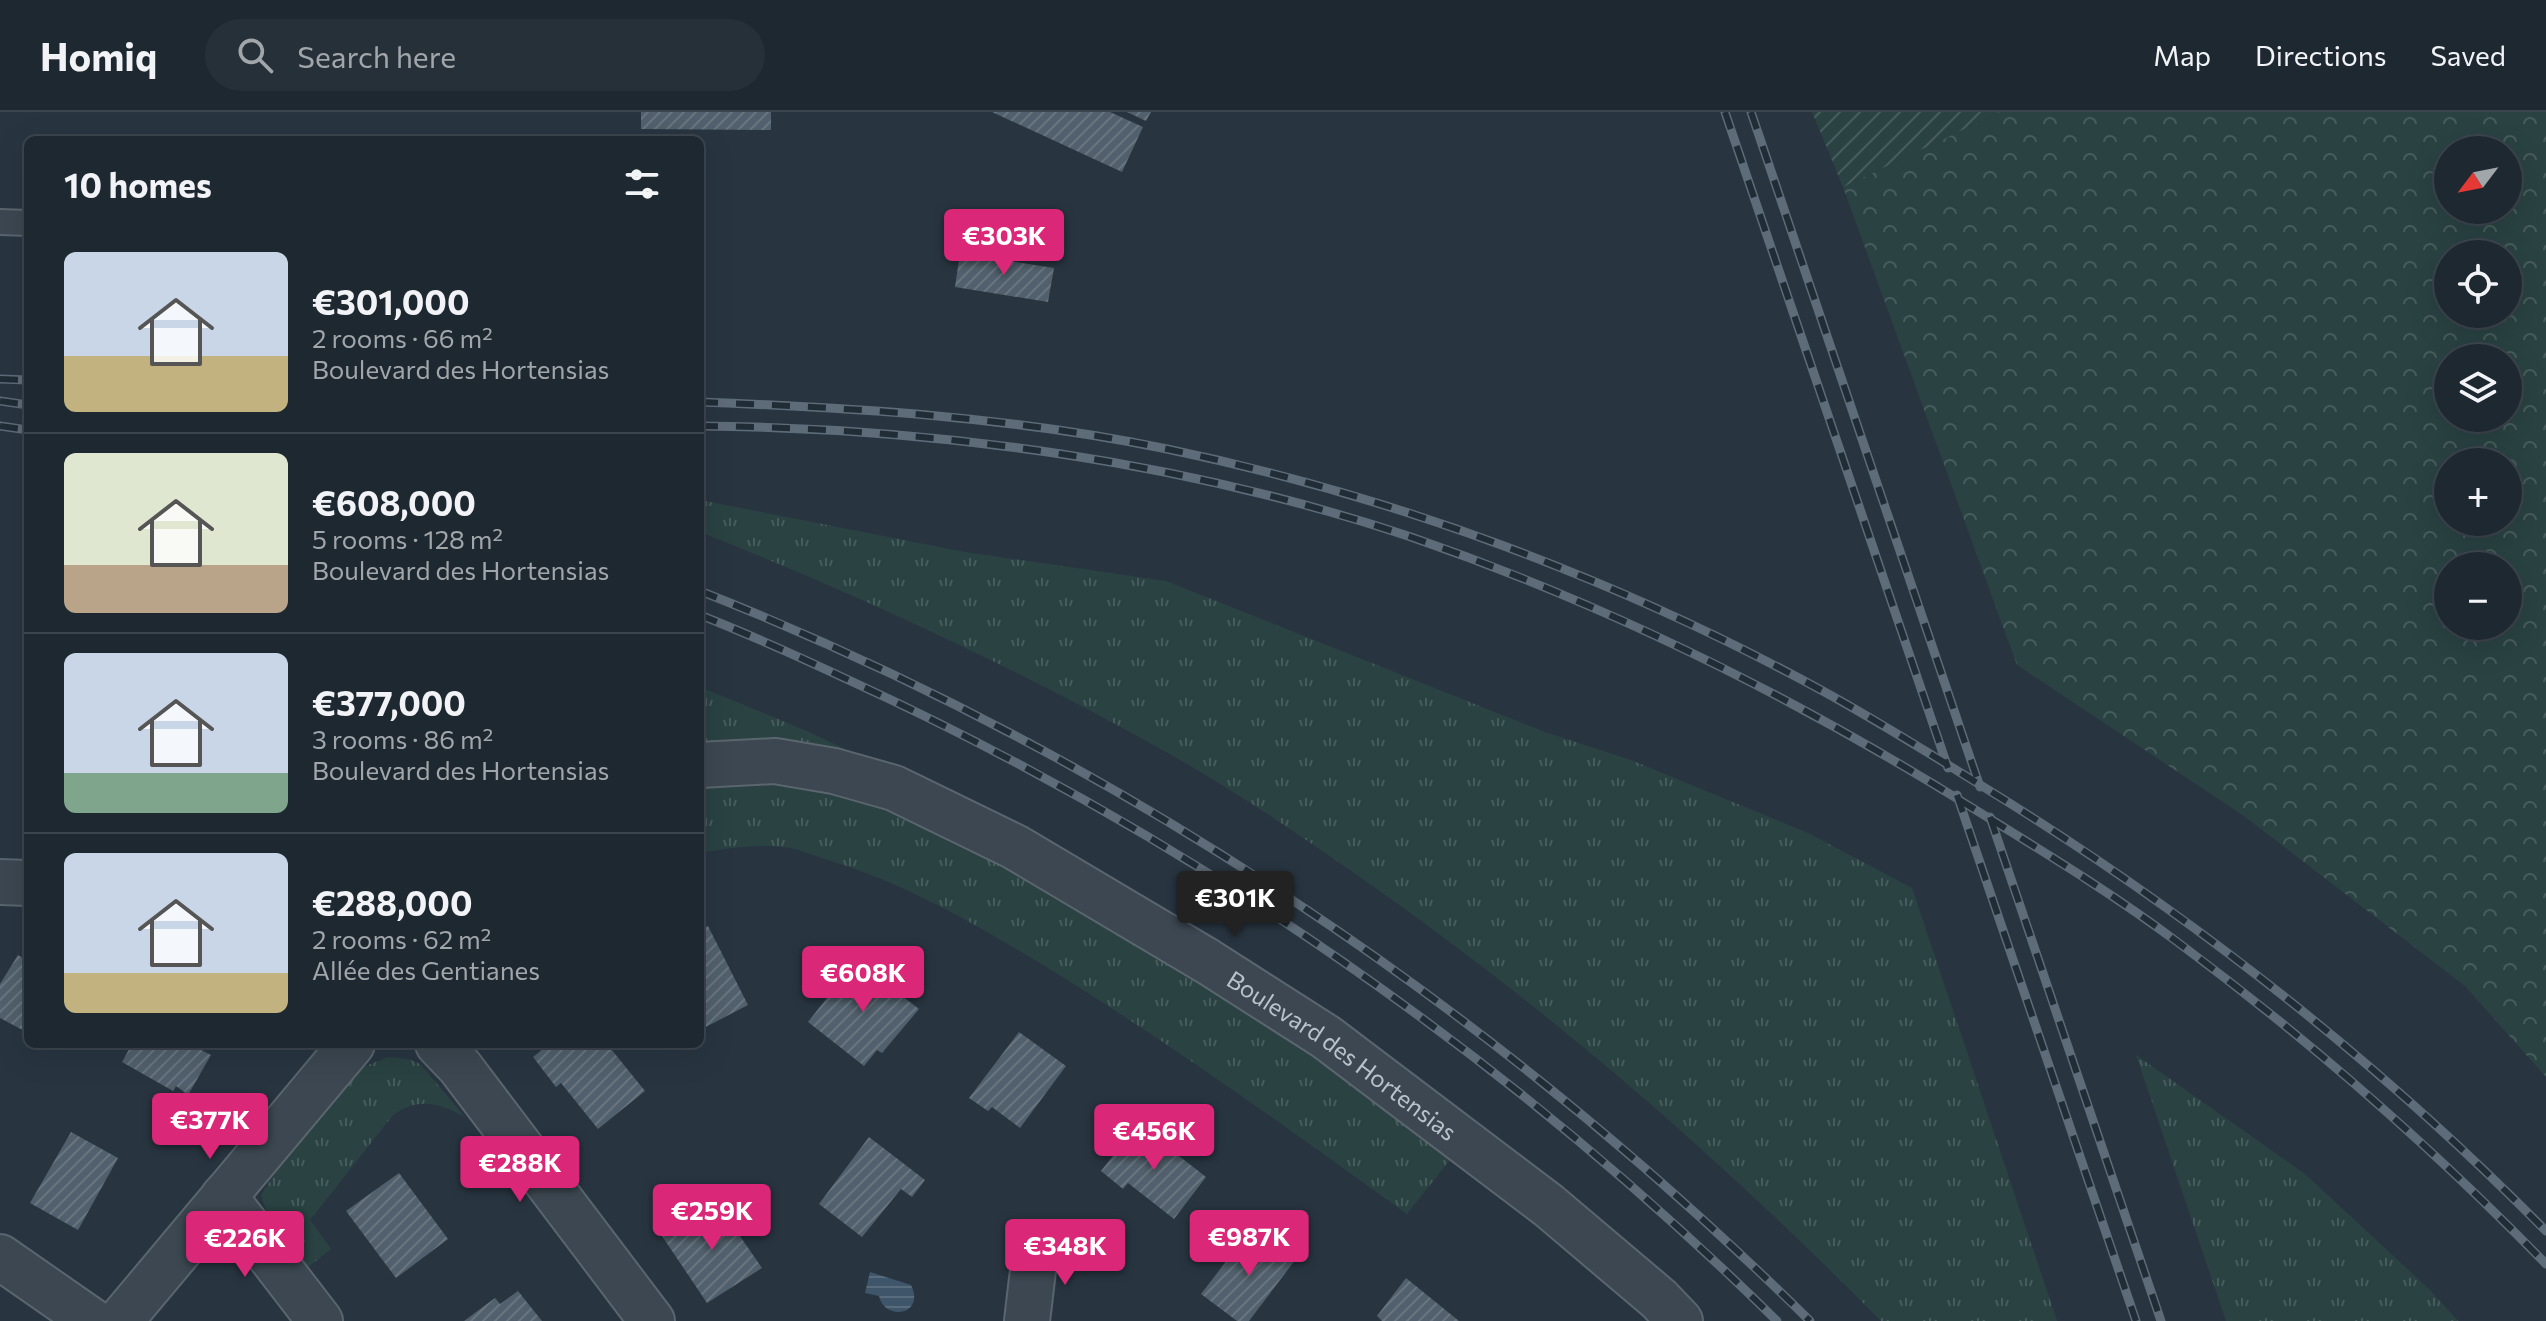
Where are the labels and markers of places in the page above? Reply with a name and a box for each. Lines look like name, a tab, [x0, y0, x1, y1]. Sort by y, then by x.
pin: €303K	[948, 209, 1060, 277]
pin: €301K	[1179, 871, 1291, 939]
pin: €608K	[807, 946, 919, 1014]
pin: €377K	[154, 1093, 266, 1161]
pin: €456K	[1098, 1104, 1210, 1172]
pin: €288K	[464, 1136, 576, 1204]
pin: €259K	[656, 1184, 768, 1252]
pin: €987K	[1193, 1210, 1305, 1278]
pin: €226K	[189, 1211, 301, 1279]
pin: €348K	[1009, 1219, 1121, 1287]

